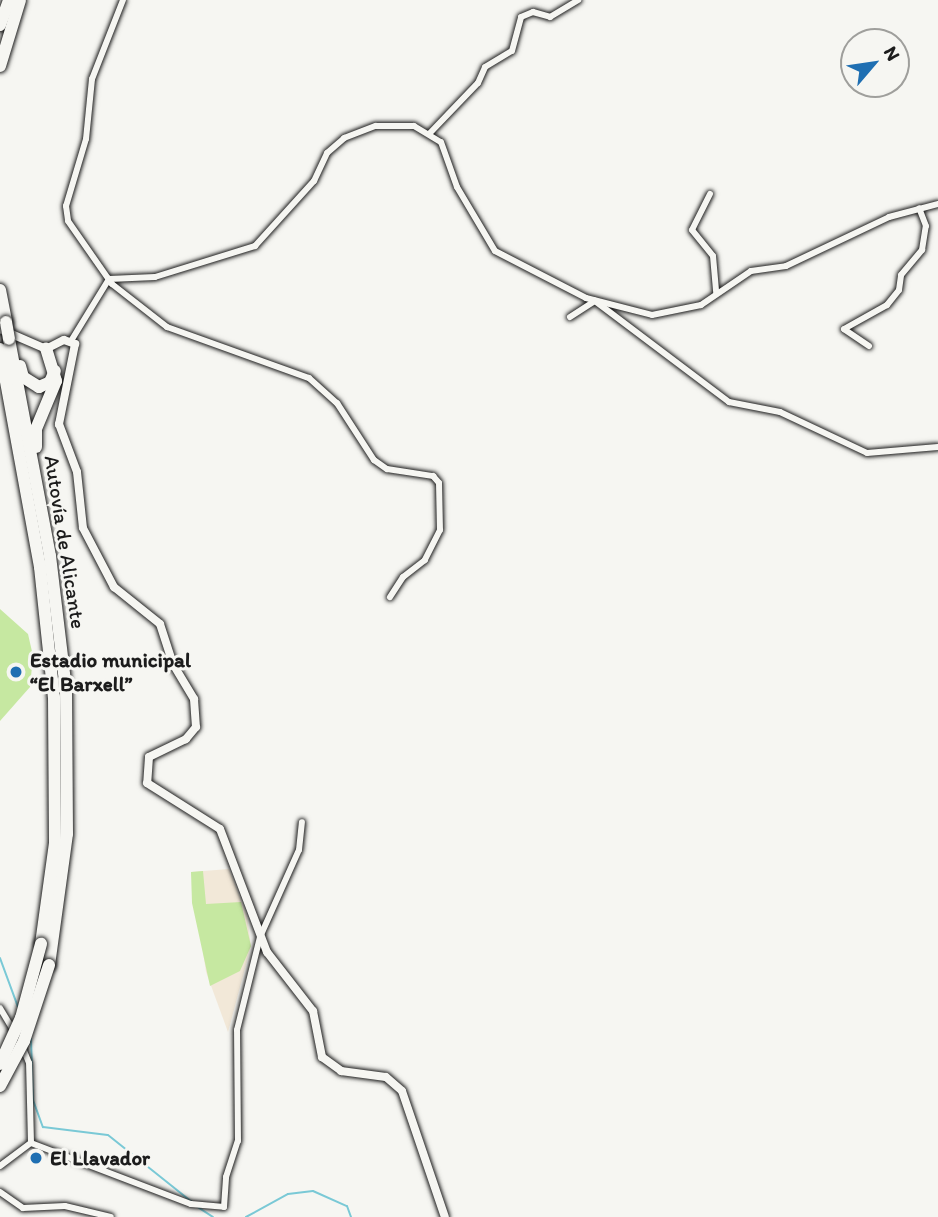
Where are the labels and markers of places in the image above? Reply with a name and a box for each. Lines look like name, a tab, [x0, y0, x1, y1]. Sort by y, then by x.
place label: Estadio municipal “El Barxell”	[30, 647, 191, 697]
marker: Estadio municipal “El Barxell”	[8, 664, 24, 680]
place label: El Llavador	[50, 1145, 150, 1171]
marker: El Llavador	[28, 1150, 44, 1166]

